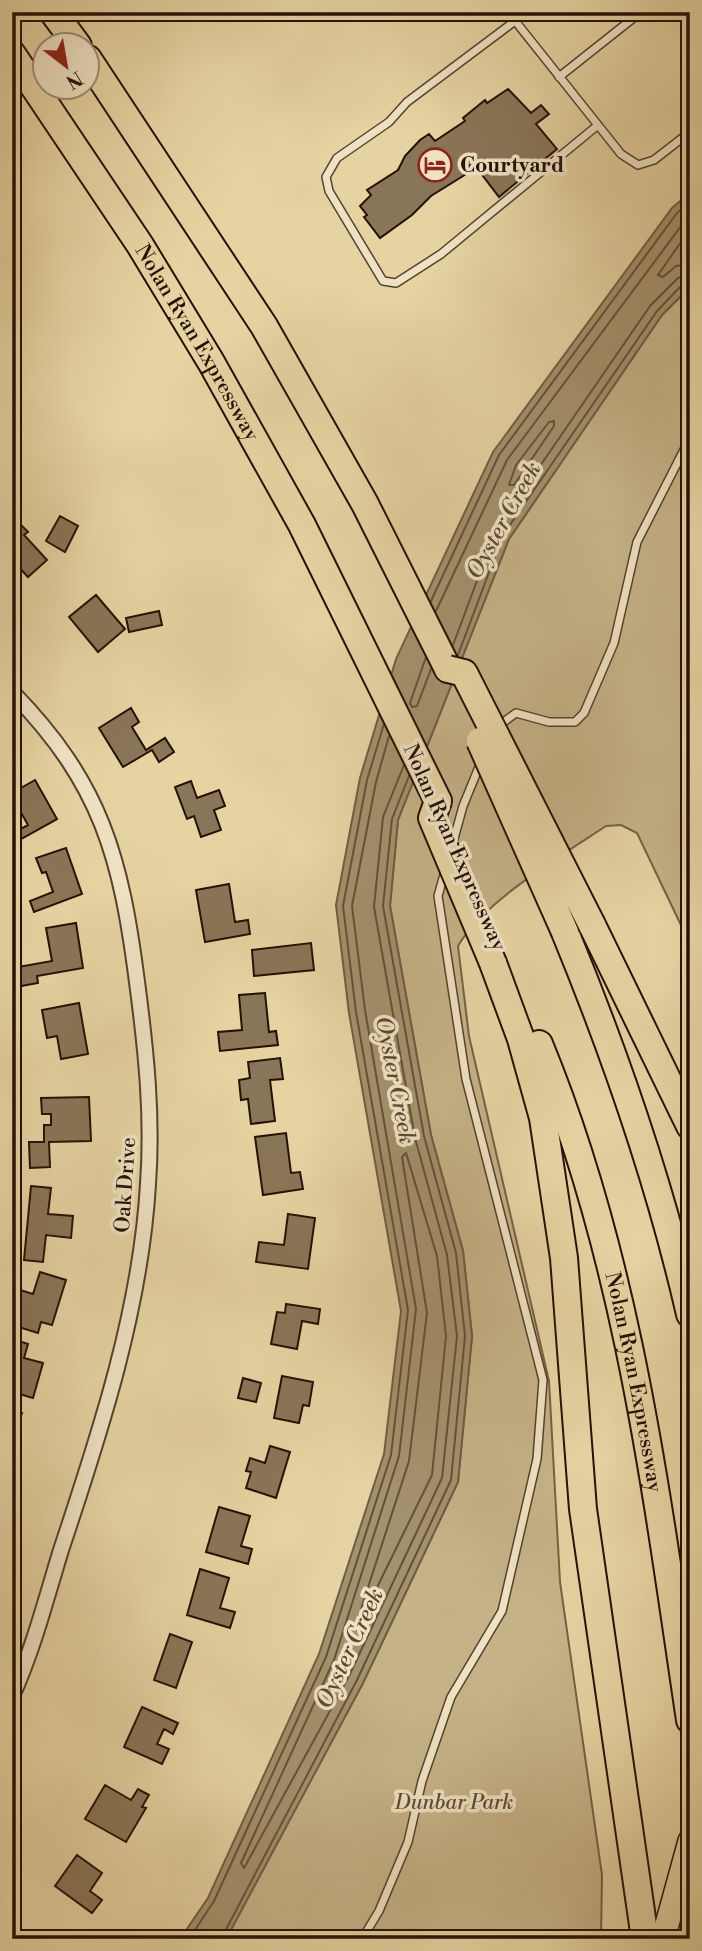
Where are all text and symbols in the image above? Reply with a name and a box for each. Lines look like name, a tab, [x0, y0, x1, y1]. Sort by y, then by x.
north arrow	[32, 32, 102, 102]
text: N	[62, 66, 87, 94]
hotel icon: Courtyard	[416, 146, 454, 184]
place label: Courtyard	[460, 153, 564, 179]
street label: Nolan Ryan Expressway	[129, 240, 265, 446]
water label: Oyster Creek	[460, 457, 547, 584]
street label: Nolan Ryan Expressway	[397, 740, 512, 956]
water label: Oyster Creek	[369, 1014, 421, 1146]
street label: Oak Drive	[110, 1136, 142, 1234]
street label: Nolan Ryan Expressway	[599, 1270, 668, 1495]
water label: Oyster Creek	[310, 1584, 390, 1713]
park label: Dunbar Park	[394, 1790, 513, 1816]

